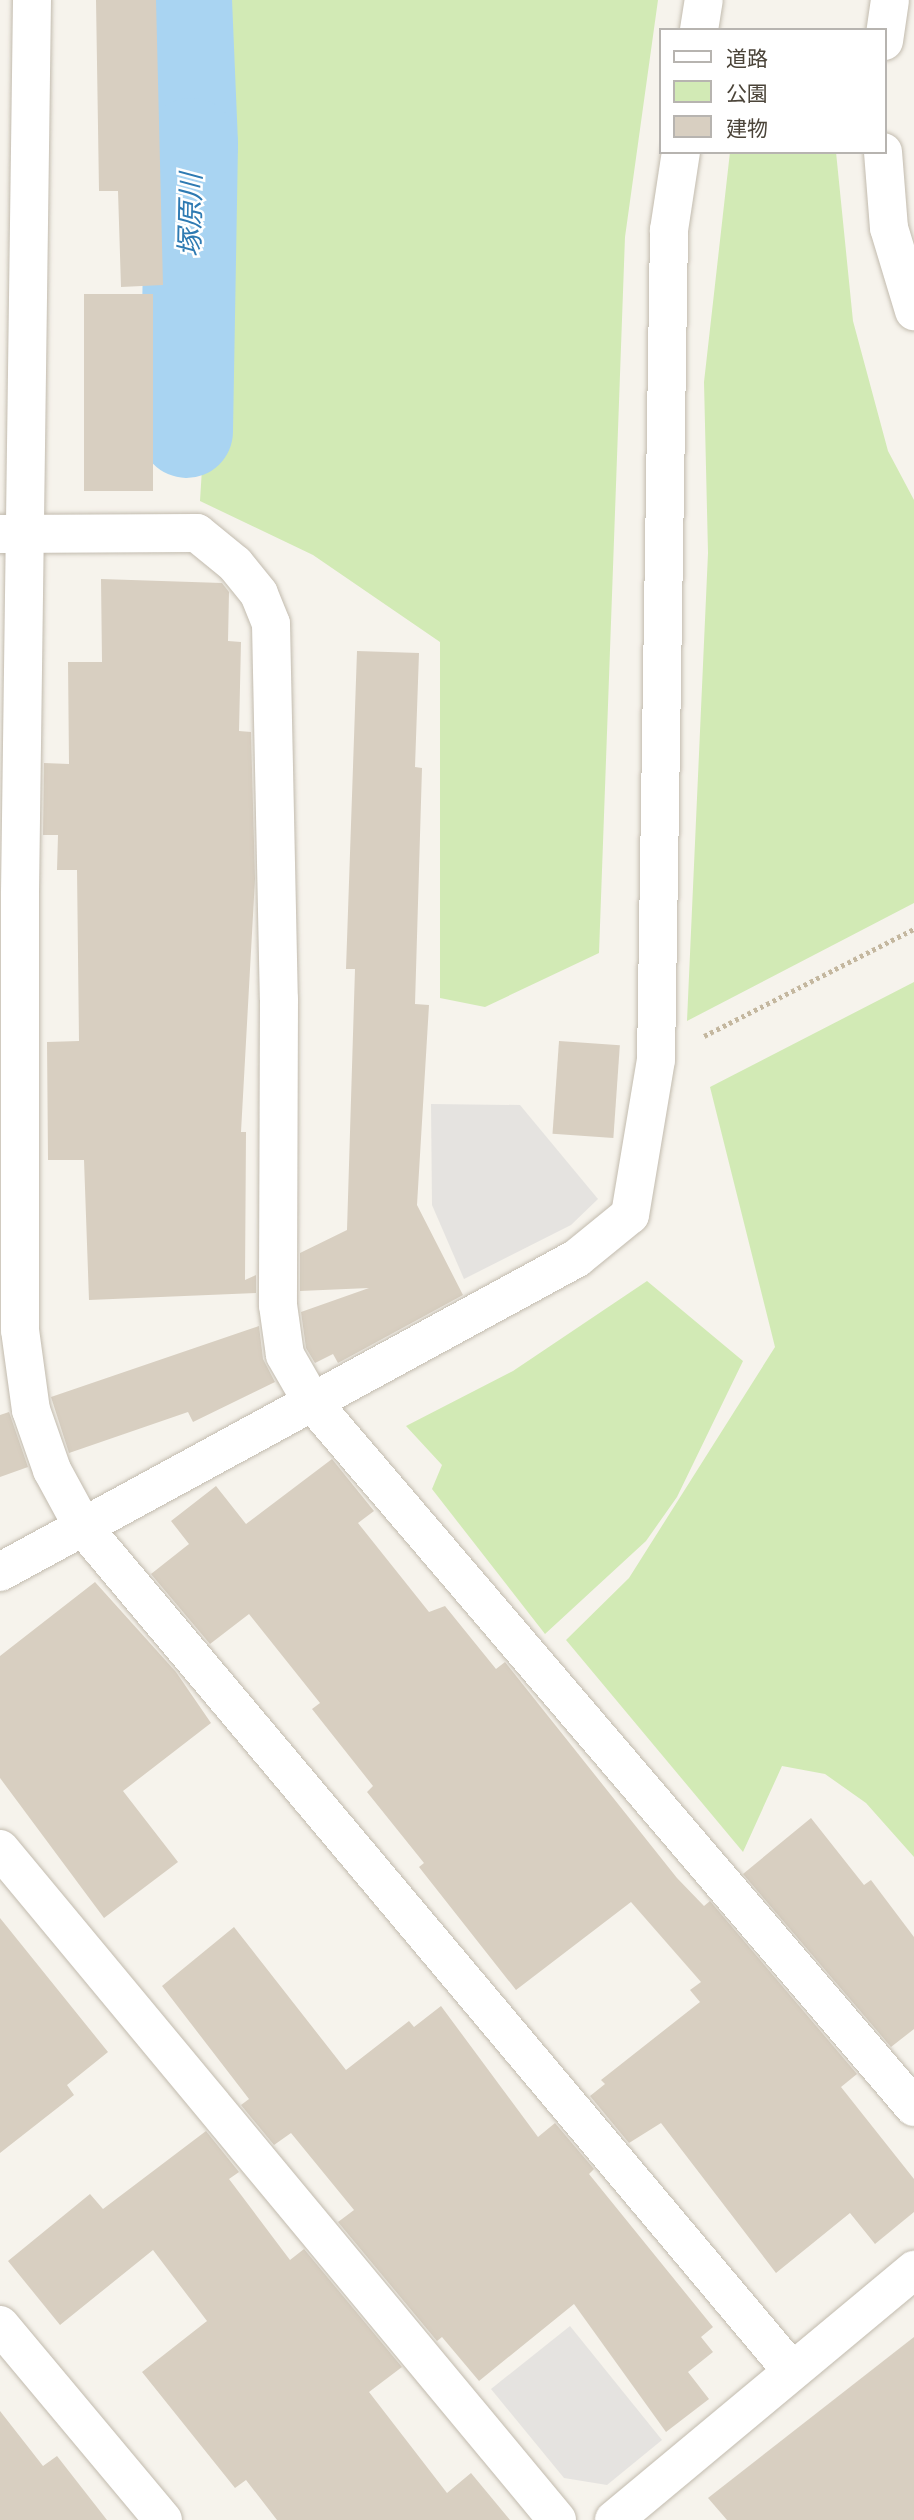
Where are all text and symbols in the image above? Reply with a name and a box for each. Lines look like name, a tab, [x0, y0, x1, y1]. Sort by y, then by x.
legend	[659, 28, 886, 154]
text: 道路	[726, 45, 768, 72]
text: 公園	[726, 80, 768, 107]
text: 建物	[726, 115, 768, 142]
water label: 塚原川	[172, 173, 208, 257]

